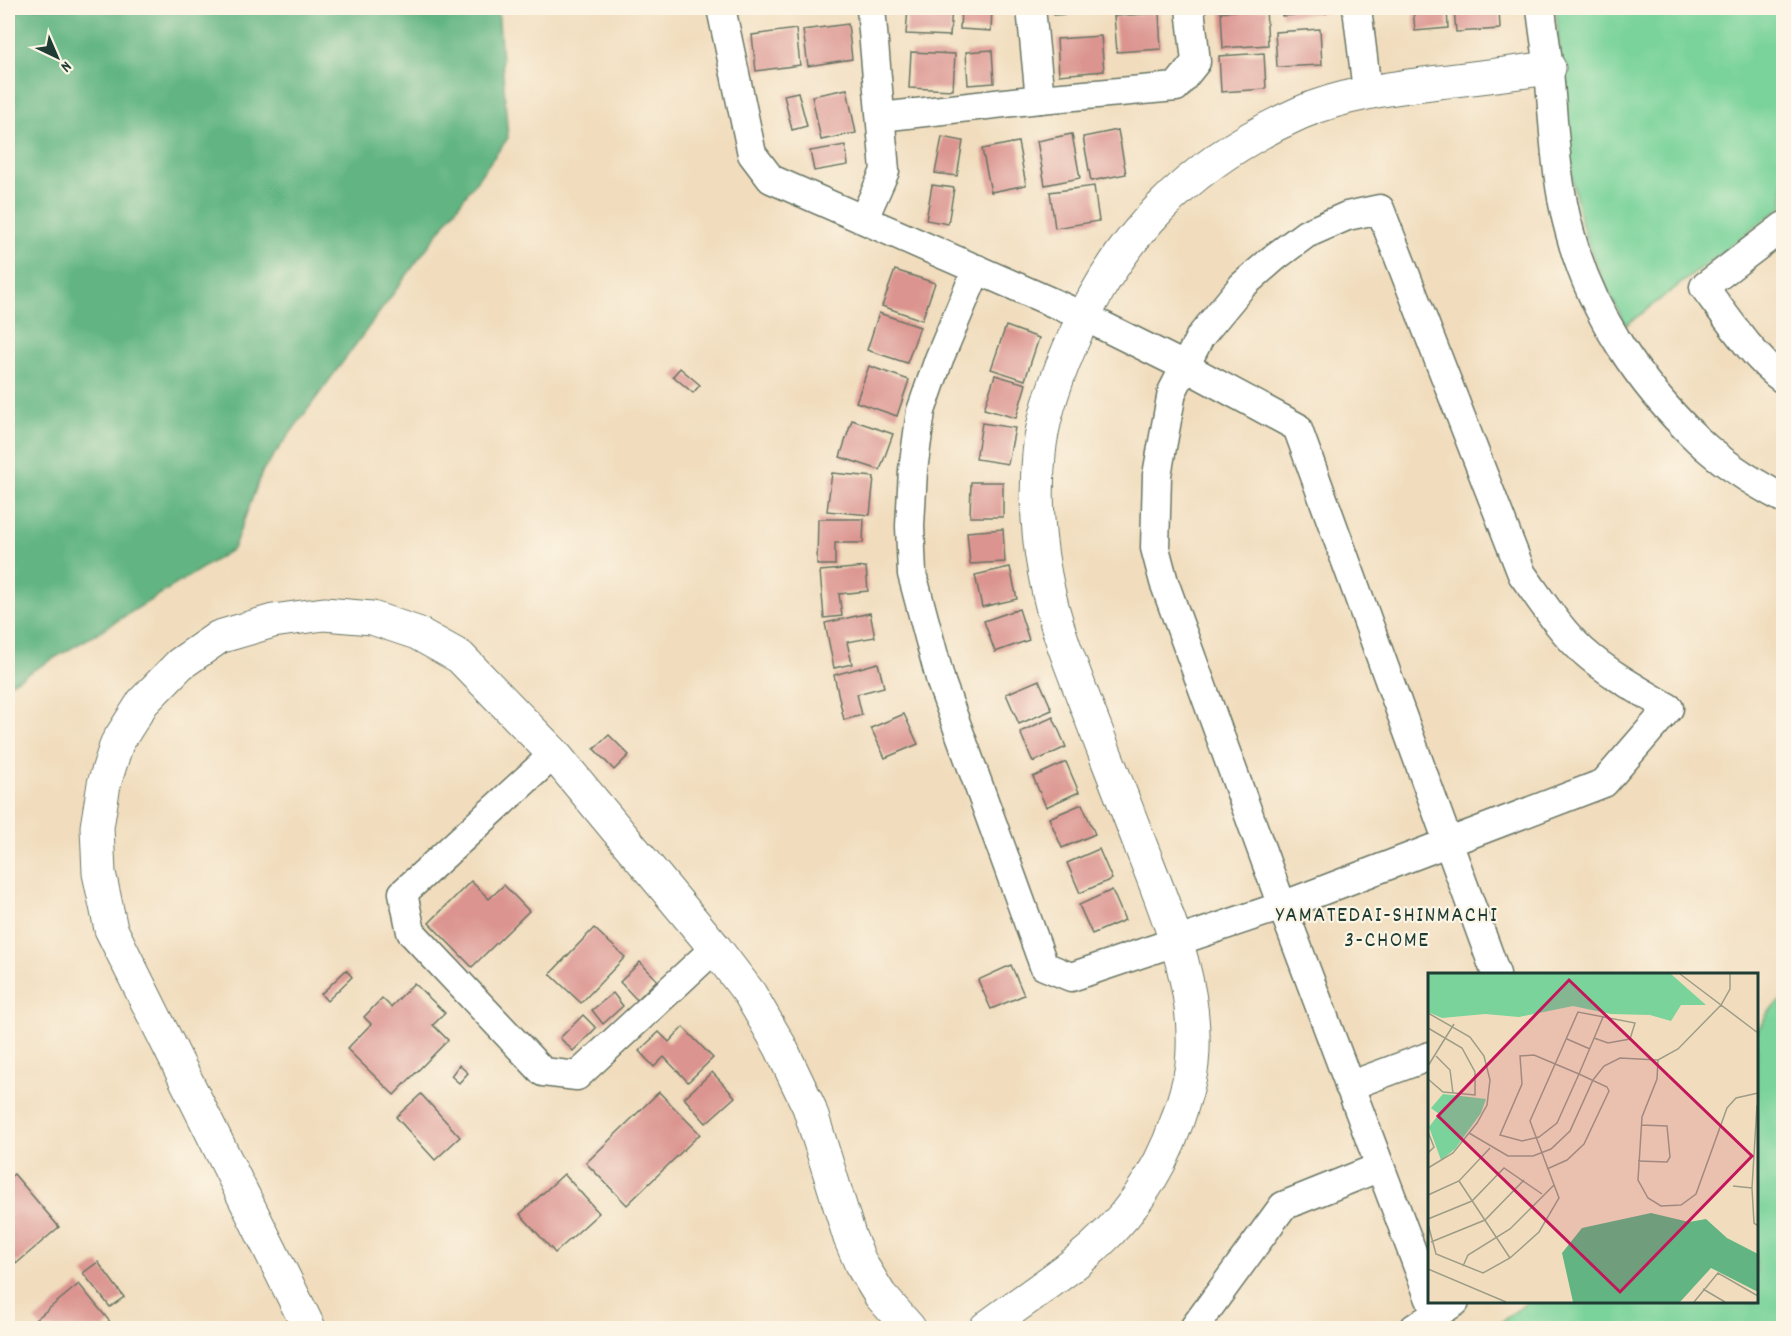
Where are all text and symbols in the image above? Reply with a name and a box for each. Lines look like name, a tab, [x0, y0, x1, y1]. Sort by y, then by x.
north arrow	[27, 27, 87, 87]
text: N	[55, 55, 77, 77]
district label: YAMATEDAI-SHINMACHI 3-CHOME	[1276, 901, 1498, 957]
inset map	[1428, 973, 1758, 1303]

